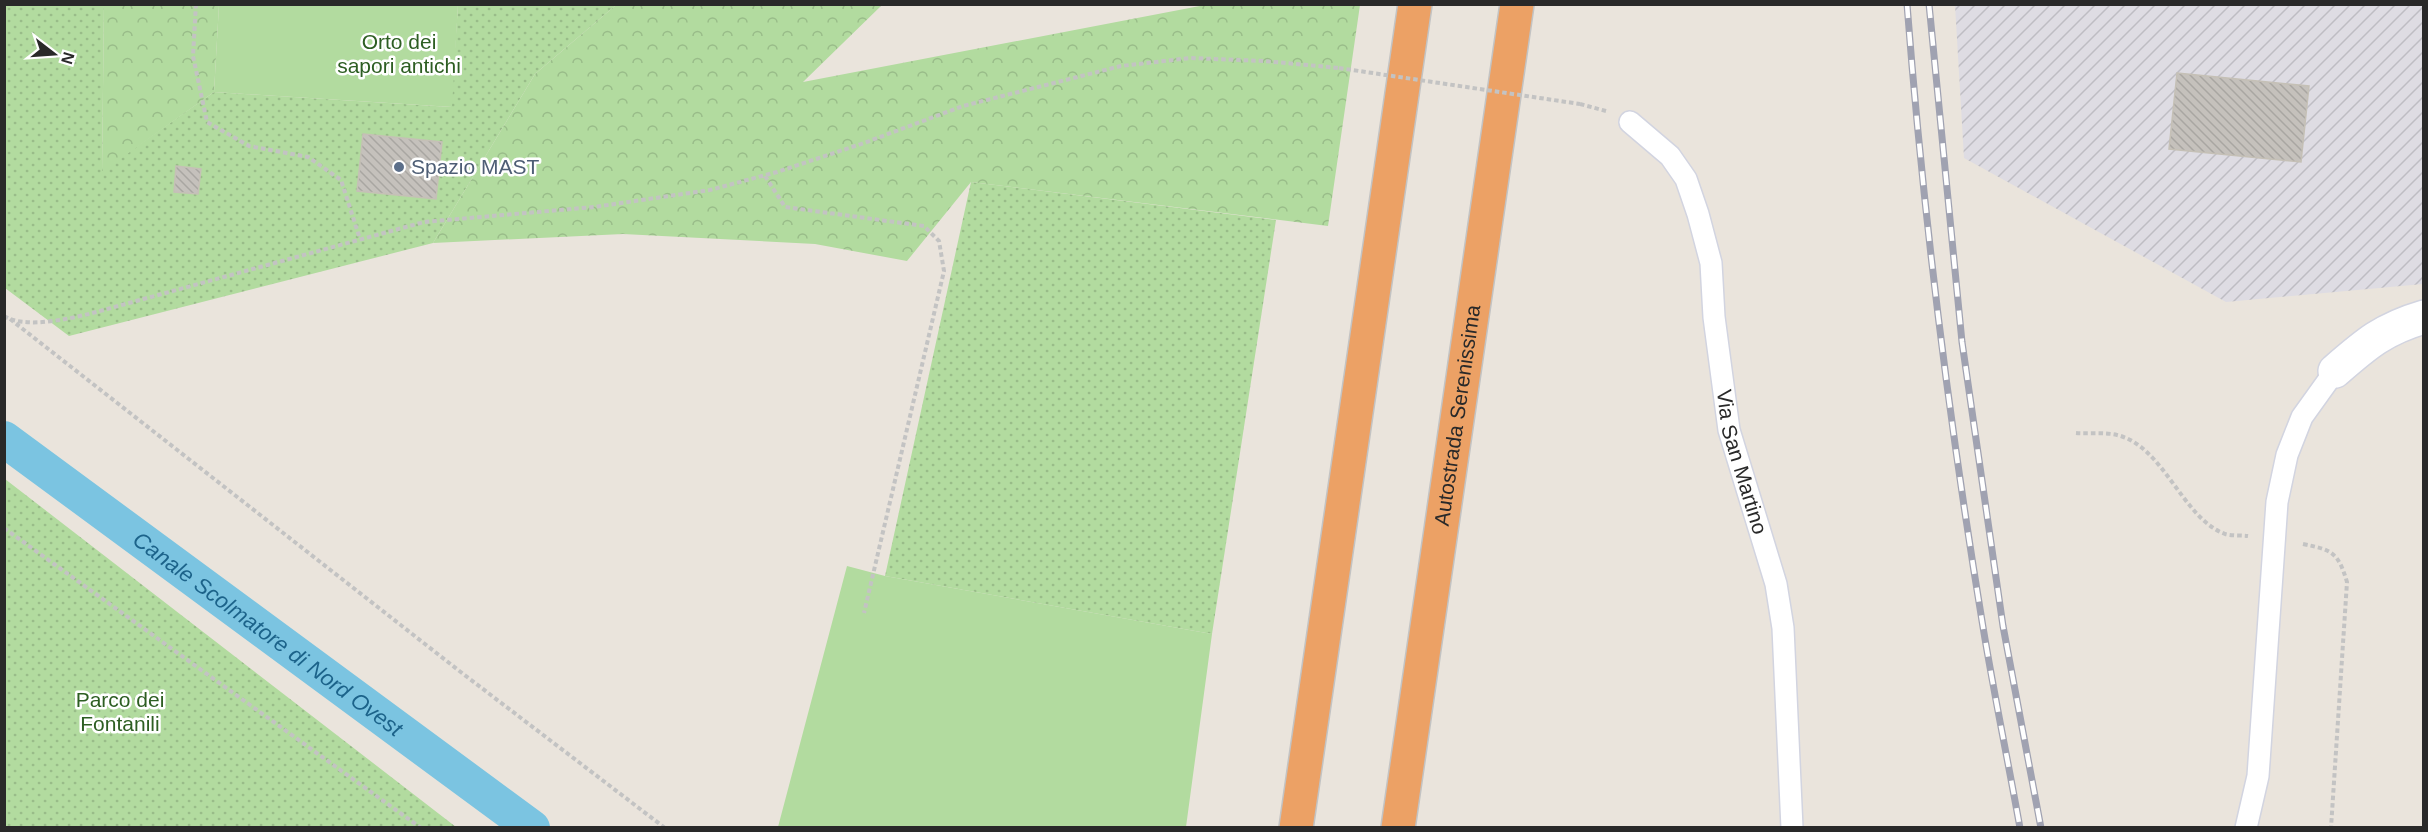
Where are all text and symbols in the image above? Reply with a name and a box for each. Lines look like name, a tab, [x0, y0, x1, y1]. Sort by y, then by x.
north arrow	[24, 24, 84, 84]
park label: Orto dei sapori antichi	[337, 30, 461, 77]
text: N	[58, 50, 78, 66]
place label: Spazio MAST	[411, 155, 540, 178]
marker: Spazio MAST	[392, 160, 406, 174]
street label: Autostrada Serenissima	[1430, 303, 1484, 527]
street label: Via San Martino	[1713, 388, 1772, 537]
water label: Canale Scolmatore di Nord Ovest	[128, 527, 408, 742]
park label: Parco dei Fontanili	[76, 688, 164, 735]

